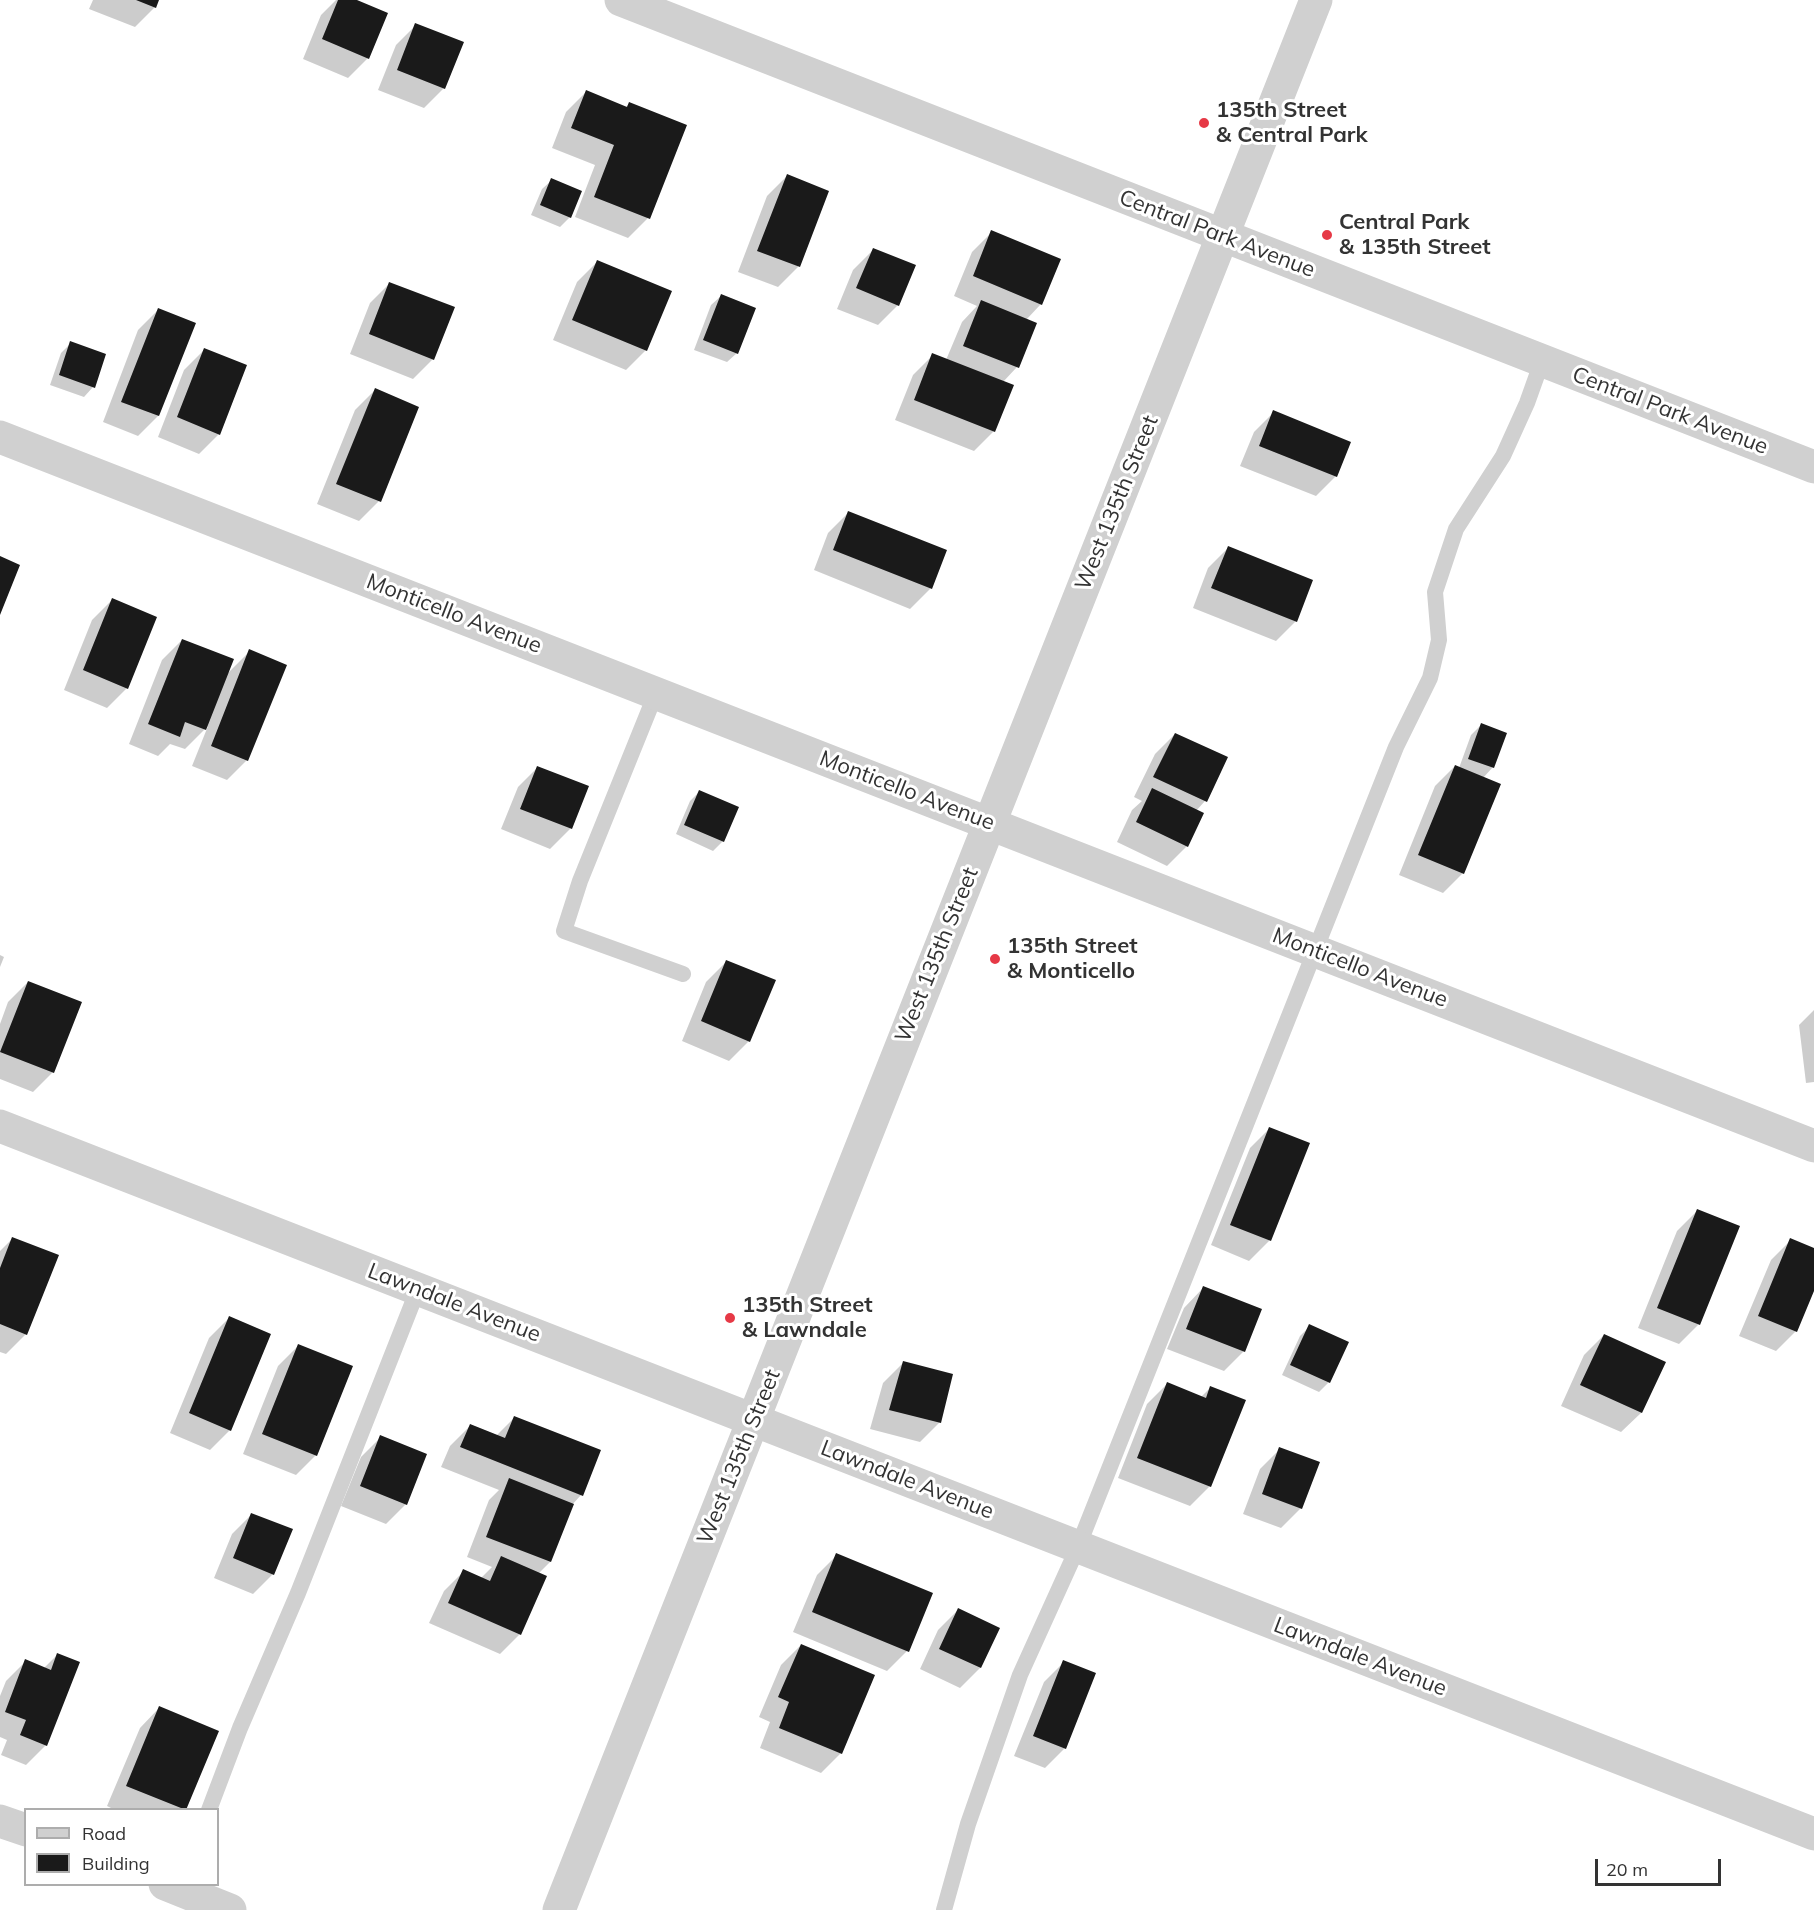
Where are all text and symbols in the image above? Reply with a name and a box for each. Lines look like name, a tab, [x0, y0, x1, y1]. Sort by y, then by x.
place label: 135th Street & Central Park	[1216, 97, 1368, 148]
marker: 135th Street & Central Park	[1197, 116, 1211, 130]
street label: Central Park Avenue	[1115, 184, 1319, 284]
place label: Central Park & 135th Street	[1339, 209, 1491, 260]
marker: Central Park & 135th Street	[1320, 228, 1334, 242]
street label: Central Park Avenue	[1568, 361, 1772, 461]
street label: West 135th Street	[1070, 412, 1164, 594]
street label: Monticello Avenue	[363, 568, 545, 660]
street label: Monticello Avenue	[816, 745, 998, 837]
street label: West 135th Street	[890, 864, 984, 1046]
street label: Monticello Avenue	[1269, 922, 1451, 1014]
place label: 135th Street & Monticello	[1007, 933, 1138, 984]
marker: 135th Street & Monticello	[988, 952, 1002, 966]
street label: Lawndale Avenue	[364, 1258, 544, 1348]
place label: 135th Street & Lawndale	[742, 1292, 873, 1344]
marker: 135th Street & Lawndale	[723, 1311, 737, 1325]
street label: West 135th Street	[692, 1366, 786, 1548]
street label: Lawndale Avenue	[817, 1435, 997, 1525]
street label: Lawndale Avenue	[1270, 1612, 1450, 1702]
legend	[24, 1808, 219, 1886]
text: Road	[82, 1822, 126, 1845]
scale bar	[1598, 1847, 1724, 1885]
text: Building	[82, 1852, 150, 1875]
text: 20 m	[1606, 1858, 1648, 1881]

